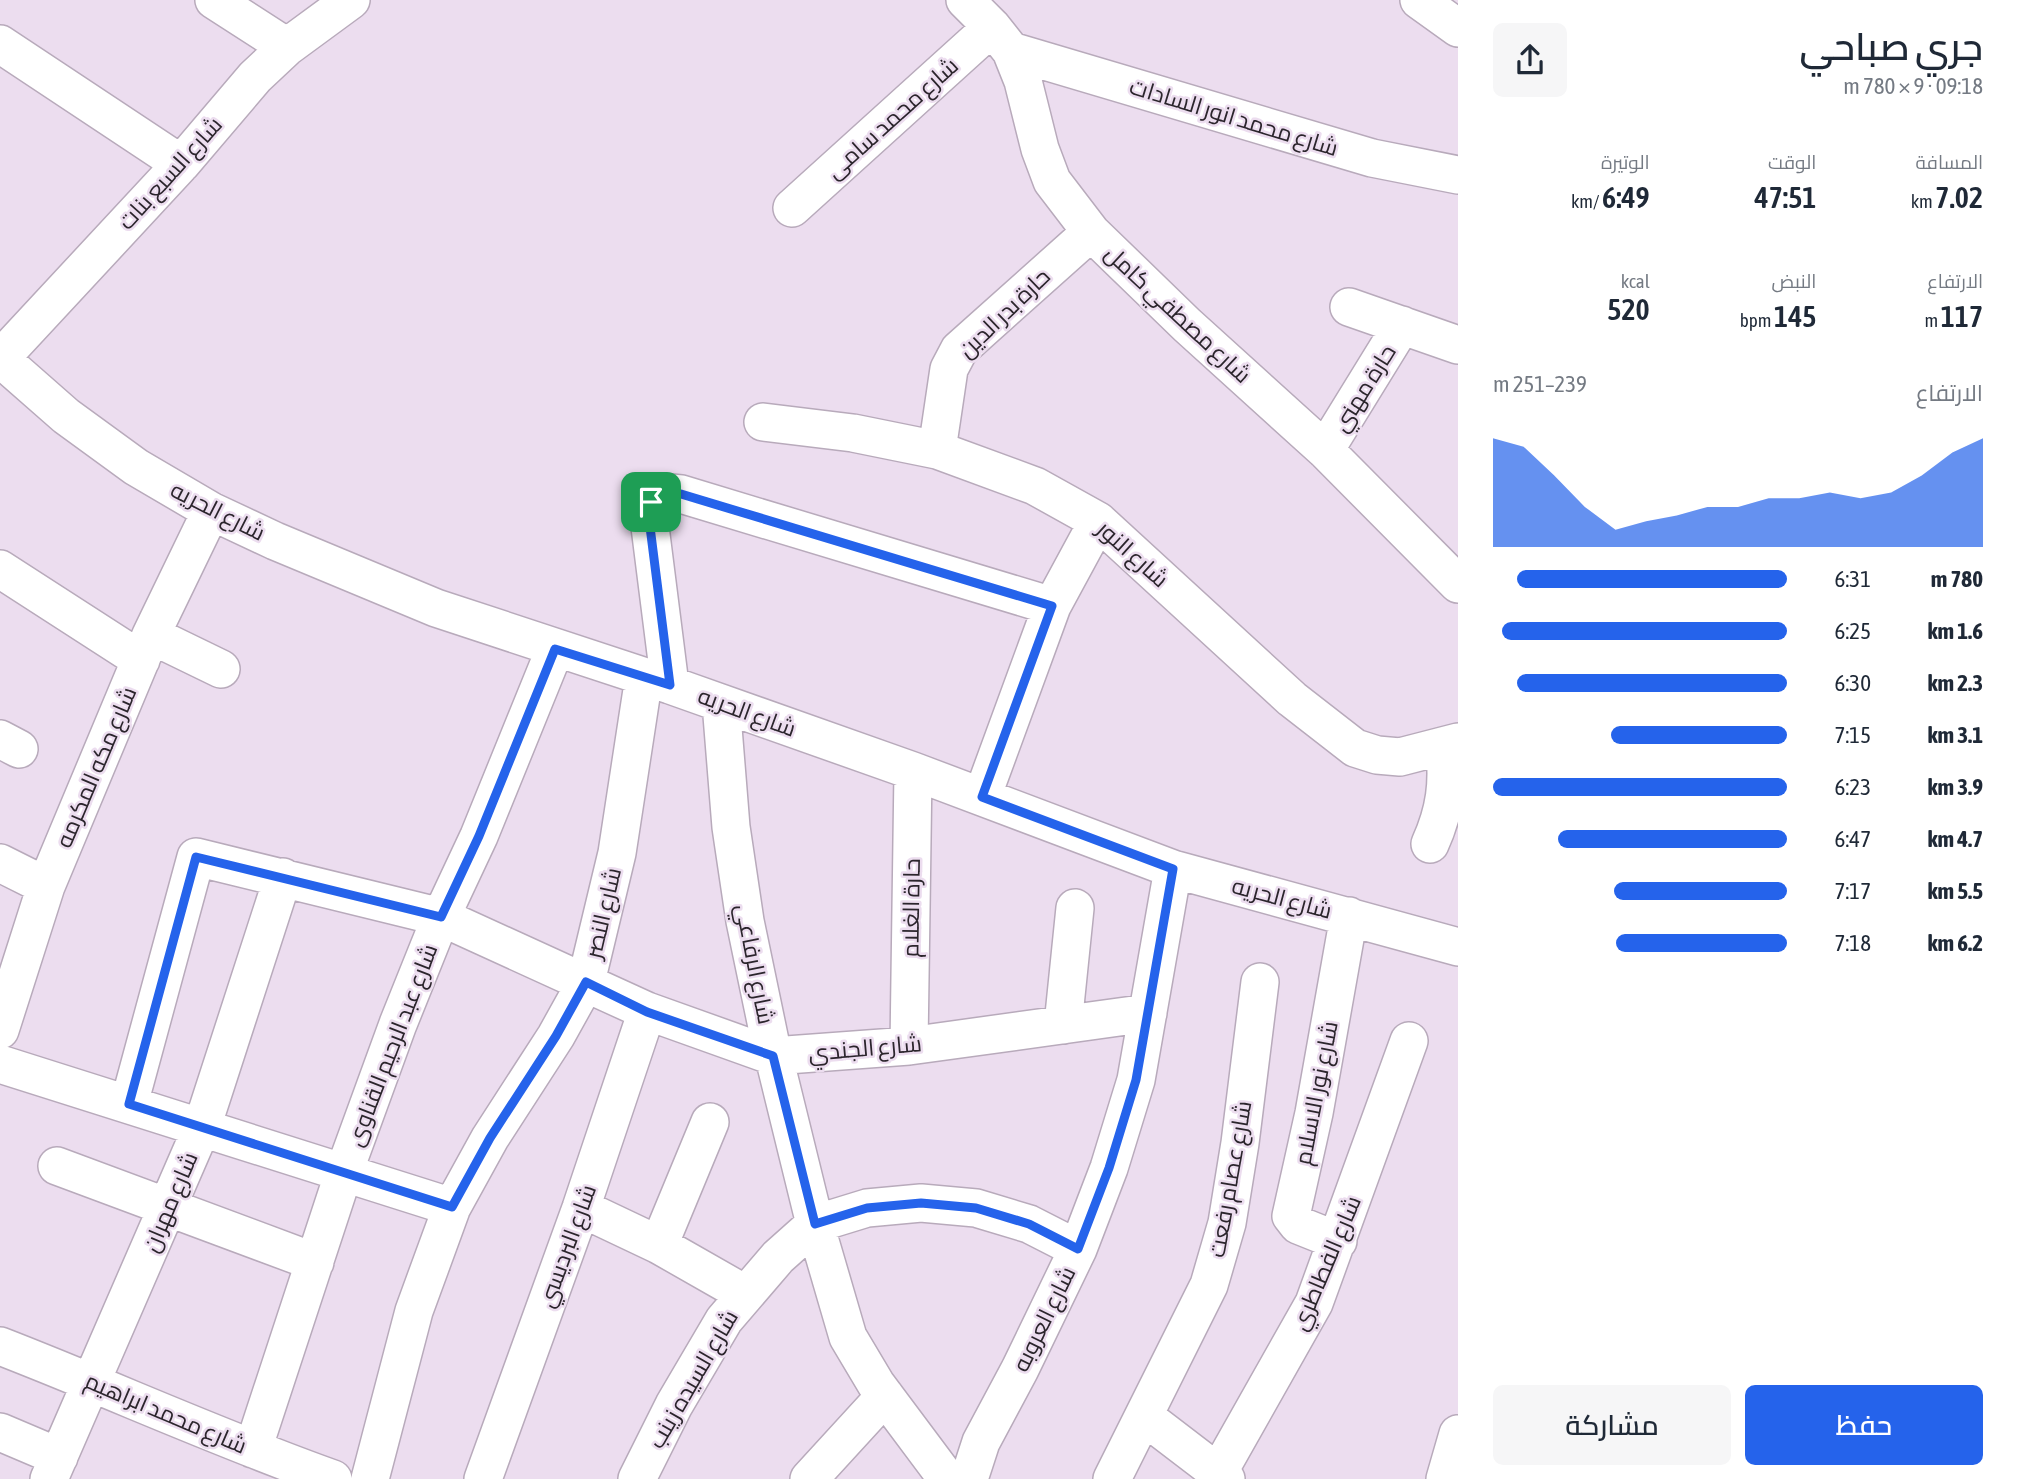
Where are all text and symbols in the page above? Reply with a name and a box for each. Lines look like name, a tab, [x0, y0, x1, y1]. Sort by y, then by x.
button: share	[1493, 23, 1567, 97]
text: جري صباحي	[1800, 25, 1983, 68]
street label: شارع محمد سامى	[821, 52, 965, 186]
street label: شارع محمد انور السادات	[1126, 73, 1341, 164]
text: 09:18 · 9 × 780 m	[1843, 73, 1983, 99]
street label: شارع السبع بنات	[113, 111, 229, 237]
text: الوتيرة	[1601, 151, 1650, 173]
text: الوقت	[1768, 151, 1816, 173]
text: المسافة	[1915, 151, 1983, 173]
text: 6:49	[1602, 180, 1650, 214]
text: 47:51	[1755, 180, 1816, 214]
text: 7.02	[1935, 180, 1983, 214]
text: /km	[1571, 190, 1602, 212]
text: km	[1911, 190, 1935, 212]
street label: شارع مصطفي كامل	[1096, 240, 1256, 392]
street label: حارة بدر الدين	[953, 263, 1056, 364]
text: kcal	[1621, 270, 1650, 292]
text: النبض	[1772, 270, 1816, 292]
text: الارتفاع	[1927, 270, 1983, 292]
text: 520	[1607, 292, 1650, 326]
text: 145	[1774, 299, 1816, 333]
text: 117	[1941, 299, 1983, 333]
text: bpm	[1740, 309, 1774, 331]
text: m	[1924, 309, 1941, 331]
street label: حارة مهني	[1327, 340, 1405, 439]
text: 239–251 m	[1493, 371, 1587, 397]
text: الارتفاع	[1916, 380, 1983, 406]
pin	[621, 472, 681, 532]
street label: شارع الحريه	[165, 476, 269, 548]
icon: arrive	[632, 483, 670, 521]
street label: شارع النور	[1089, 514, 1174, 595]
text: 6:31	[1834, 566, 1871, 592]
text: 780 m	[1931, 566, 1983, 592]
text: 6:25	[1834, 618, 1871, 644]
text: 1.6 km	[1927, 618, 1983, 644]
text: 6:30	[1834, 670, 1871, 696]
text: 2.3 km	[1927, 670, 1983, 696]
street label: شارع الحريه	[693, 682, 799, 745]
street label: شارع مكه المكرمه	[50, 683, 144, 853]
text: 7:15	[1834, 722, 1871, 748]
text: 3.1 km	[1927, 722, 1983, 748]
text: 6:23	[1834, 774, 1871, 800]
text: 3.9 km	[1927, 774, 1983, 800]
text: 6:47	[1834, 826, 1871, 852]
text: 4.7 km	[1927, 826, 1983, 852]
street label: حارة الغلام	[897, 858, 928, 958]
street label: شارع النصر	[579, 865, 629, 964]
street label: شارع الحريه	[1228, 872, 1335, 927]
text: 7:17	[1834, 878, 1871, 904]
text: 5.5 km	[1927, 878, 1983, 904]
street label: شارع الرفاعي	[726, 902, 779, 1027]
text: 7:18	[1834, 930, 1871, 956]
text: 6.2 km	[1927, 930, 1983, 956]
street label: شارع عبد الرحيم القناوى	[341, 940, 445, 1151]
street label: شارع نور الاسلام	[1289, 1019, 1346, 1168]
street label: شارع الجندي	[807, 1030, 923, 1071]
street label: شارع عصام رفعت	[1203, 1099, 1260, 1260]
street label: شارع مهران	[137, 1148, 205, 1257]
street label: شارع البرديسي	[533, 1181, 605, 1312]
street label: شارع الفطاطري	[1286, 1192, 1371, 1336]
street label: شارع العروبه	[1007, 1262, 1083, 1377]
street label: شارع السيده زينب	[643, 1305, 746, 1454]
street label: شارع محمد ابراهيم	[80, 1367, 251, 1462]
button: مشاركة	[1493, 1385, 1731, 1465]
button: حفظ	[1745, 1385, 1983, 1465]

